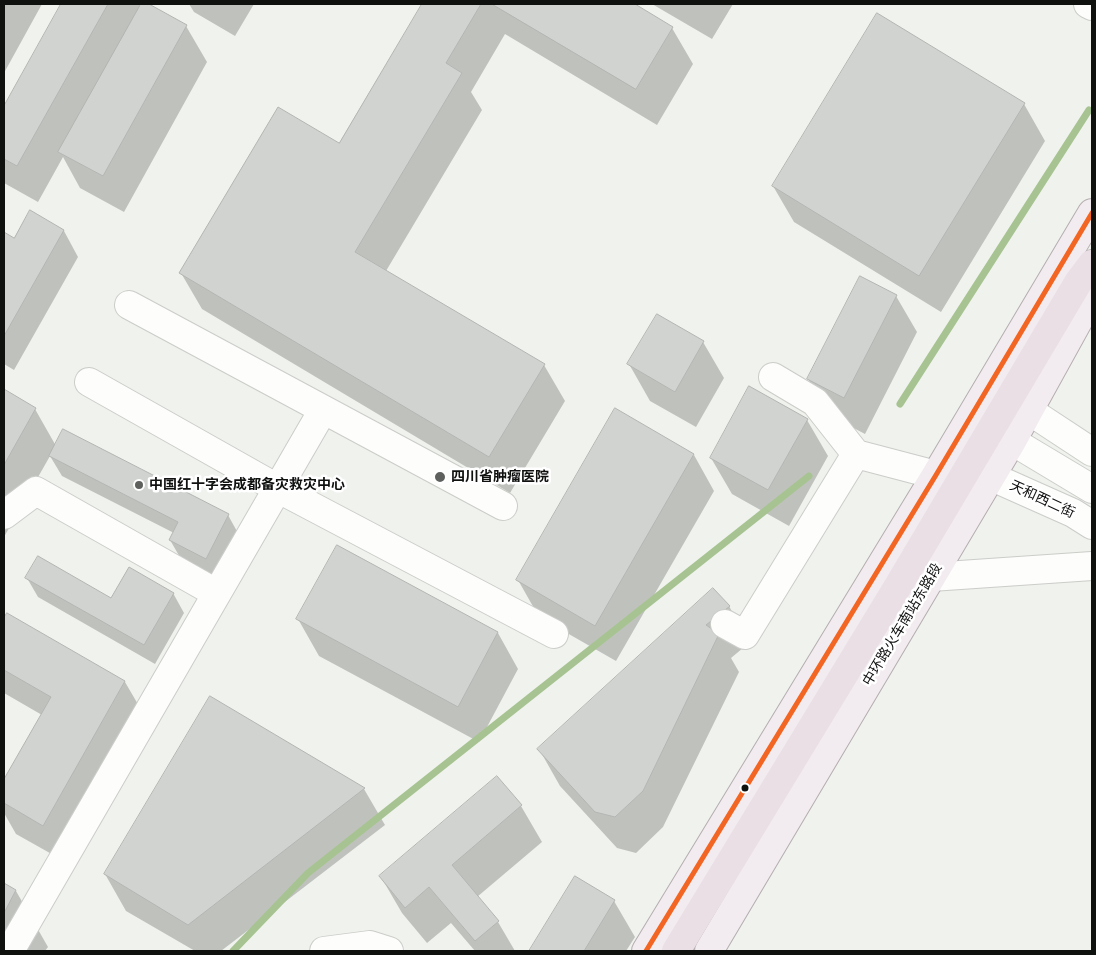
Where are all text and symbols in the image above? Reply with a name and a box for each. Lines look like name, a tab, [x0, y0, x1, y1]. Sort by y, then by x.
place label: 四川省肿瘤医院	[451, 469, 549, 485]
marker: 四川省肿瘤医院	[433, 470, 447, 484]
place label: 中国红十字会成都备灾救灾中心	[149, 477, 345, 493]
street label: 天和西二街	[1007, 478, 1077, 522]
marker: 中国红十字会成都备灾救灾中心	[133, 479, 145, 491]
street label: 中环路火车南站东路段	[860, 561, 946, 689]
unlabelled marker	[740, 783, 750, 793]

